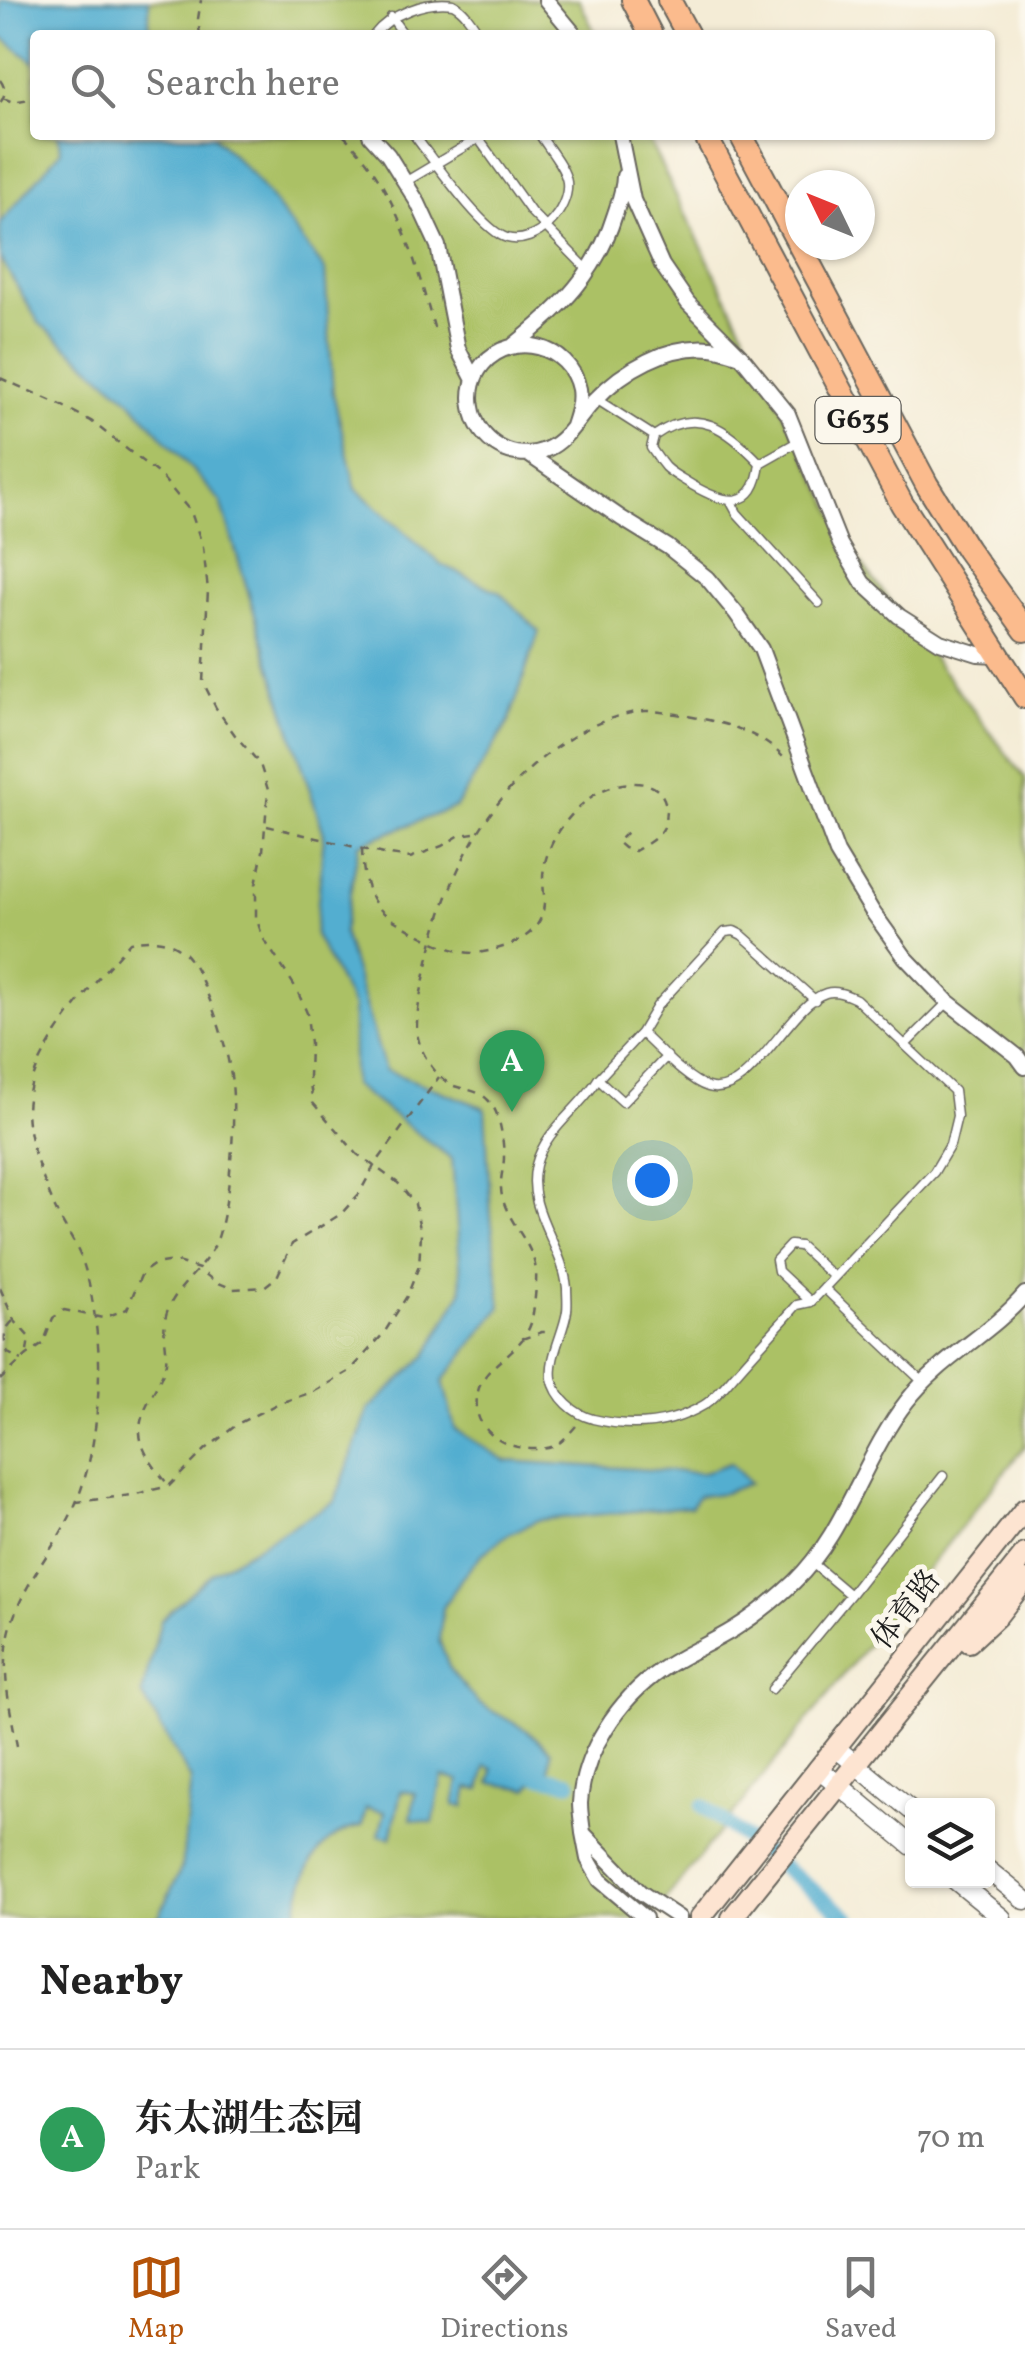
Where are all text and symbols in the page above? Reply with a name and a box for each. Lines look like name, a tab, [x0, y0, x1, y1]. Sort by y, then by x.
search box	[30, 30, 995, 140]
icon: search	[65, 58, 120, 113]
text: Search here	[145, 59, 340, 112]
north arrow	[785, 170, 875, 260]
road number: G635	[816, 397, 900, 443]
pin: A	[480, 1030, 544, 1112]
your location	[627, 1155, 678, 1206]
street label: 体育路	[863, 1562, 951, 1658]
map controls	[905, 1798, 995, 1888]
button: layers	[905, 1798, 995, 1888]
text: Nearby	[40, 1954, 183, 2013]
text: 东太湖生态园	[135, 2095, 363, 2148]
text: A	[61, 2117, 84, 2161]
text: 70 m	[917, 2117, 985, 2161]
text: Park	[135, 2148, 200, 2192]
tab: Map	[128, 2250, 184, 2349]
tab: Directions	[440, 2250, 569, 2349]
tab: Saved	[825, 2250, 897, 2349]

